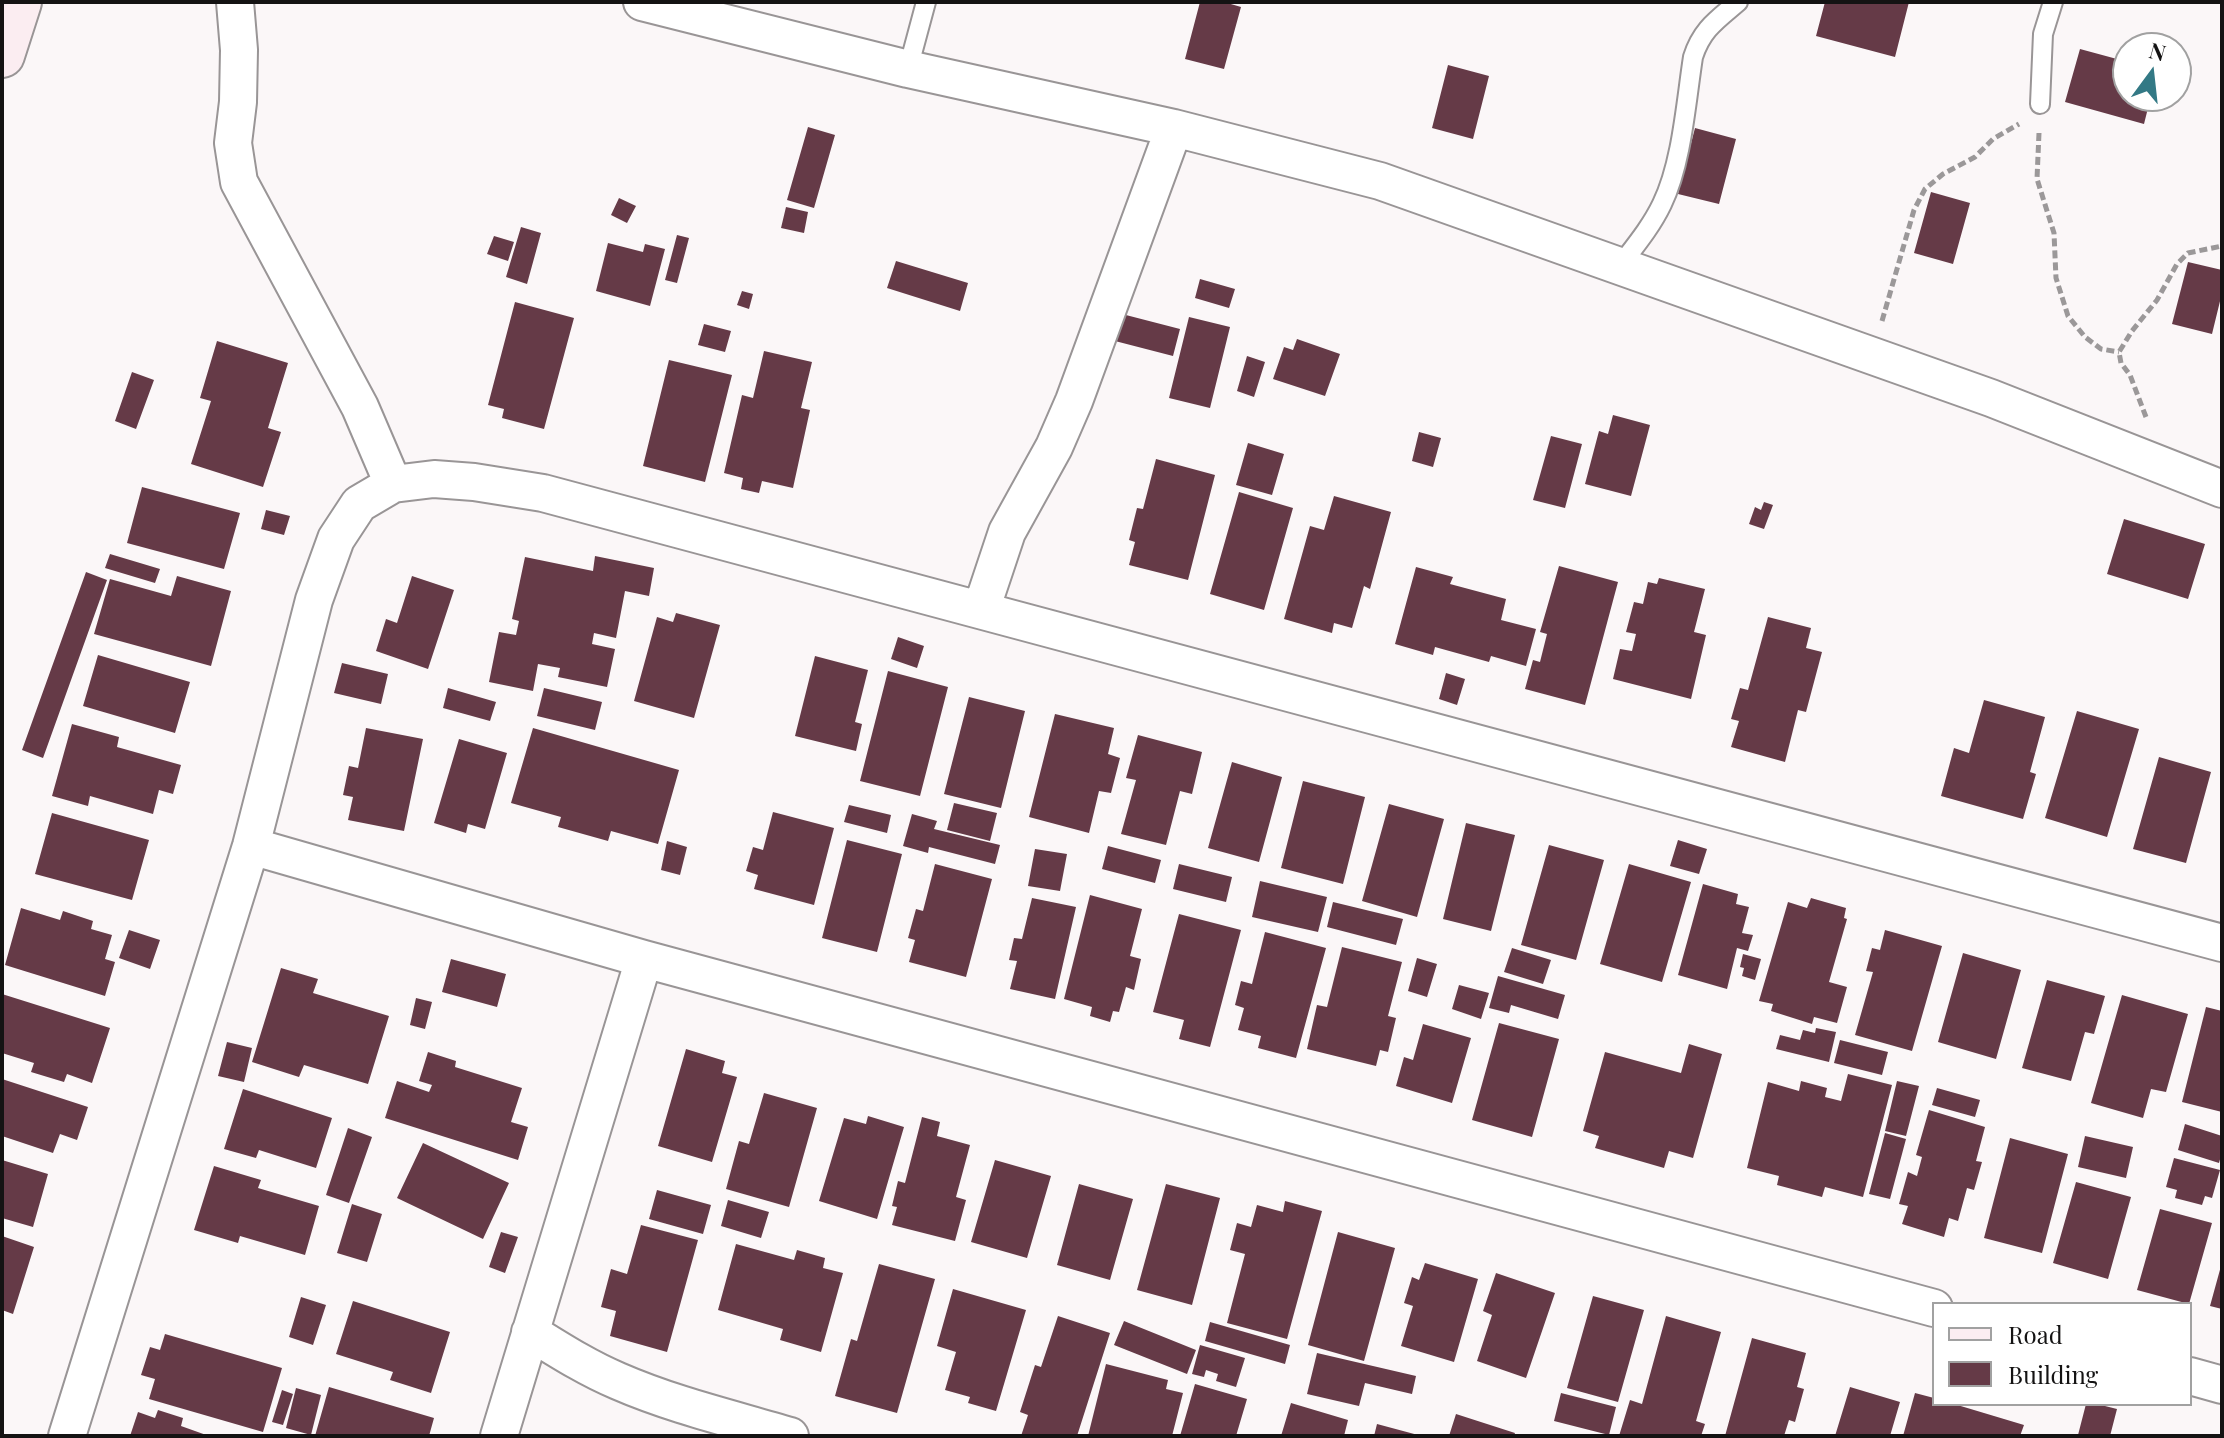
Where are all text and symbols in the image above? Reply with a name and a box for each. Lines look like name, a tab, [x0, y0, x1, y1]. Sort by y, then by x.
north arrow	[2112, 32, 2192, 112]
text: N	[2146, 34, 2169, 67]
legend	[1932, 1302, 2192, 1406]
text: Road	[2008, 1318, 2063, 1350]
text: Building	[2008, 1358, 2098, 1390]

